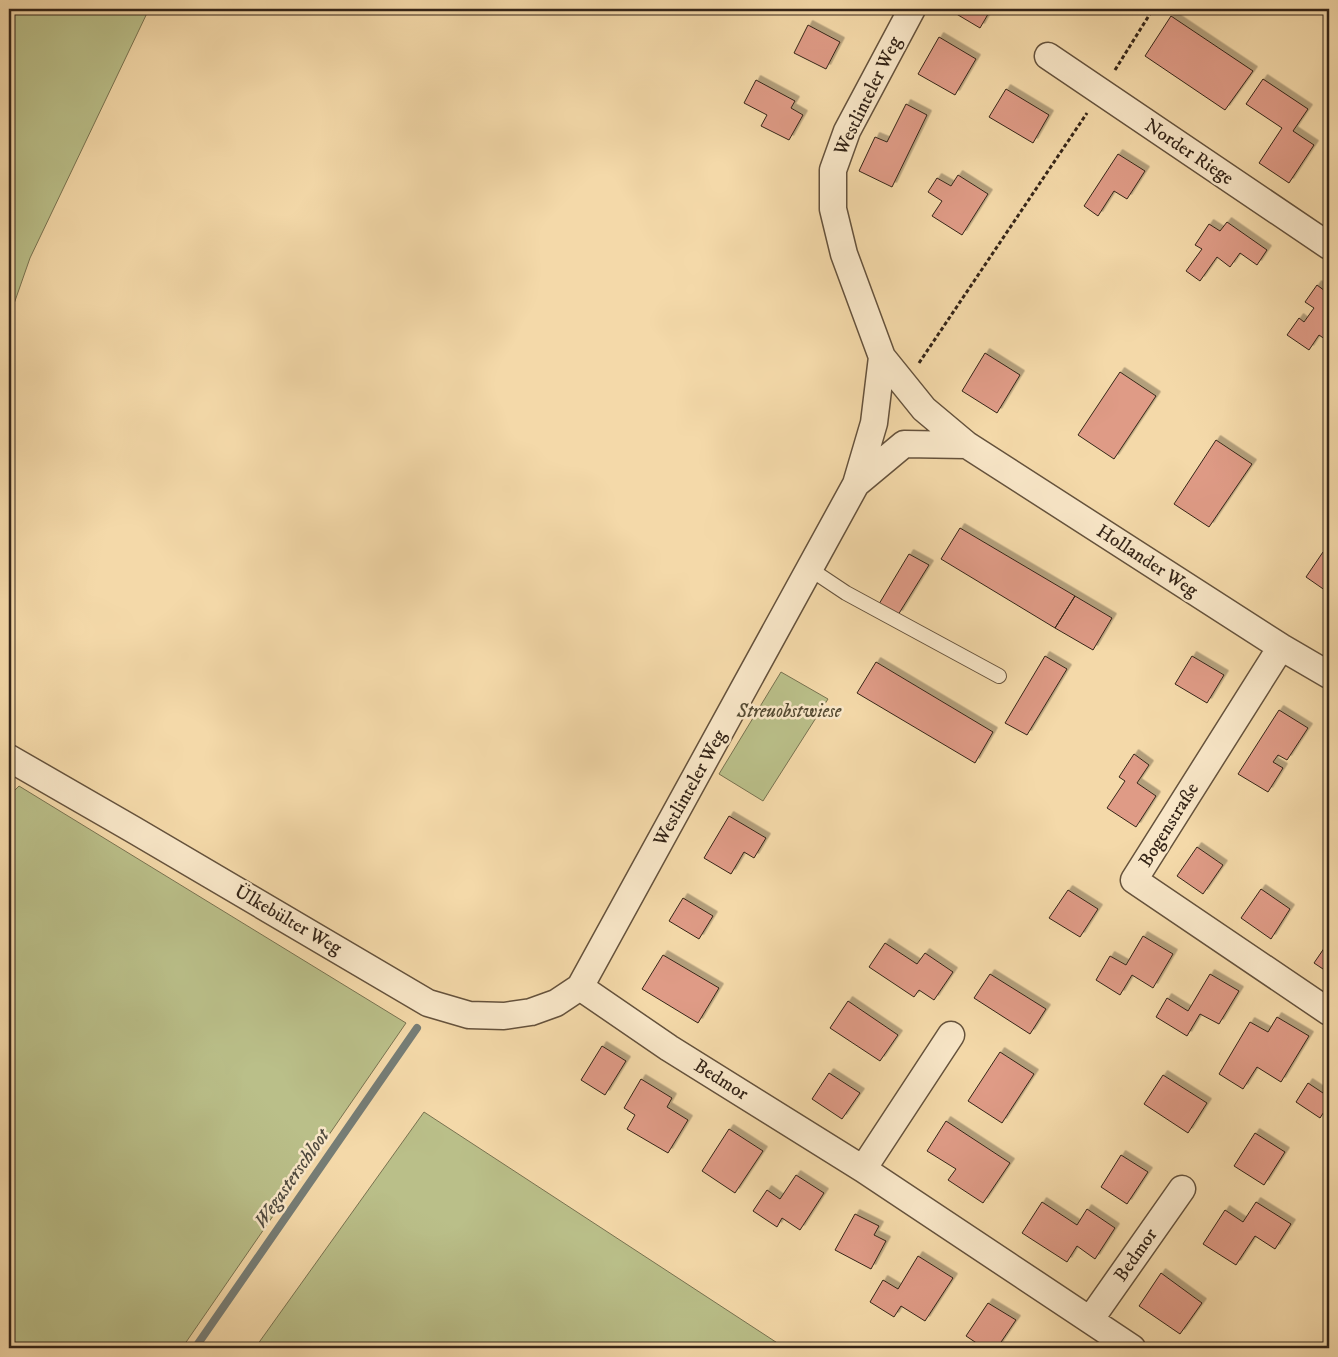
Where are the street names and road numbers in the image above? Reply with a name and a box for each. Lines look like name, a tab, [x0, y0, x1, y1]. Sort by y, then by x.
street label: Westlinteler Weg	[829, 32, 907, 160]
street label: Norder Riege	[1140, 114, 1238, 190]
street label: Hollander Weg	[1092, 520, 1203, 603]
street label: Westlinteler Weg	[648, 725, 732, 851]
street label: Bogenstraße	[1134, 778, 1204, 871]
street label: Ülkebülter Weg	[230, 879, 347, 960]
street label: Bedmor	[690, 1054, 752, 1106]
street label: Bedmor	[1109, 1224, 1163, 1286]

